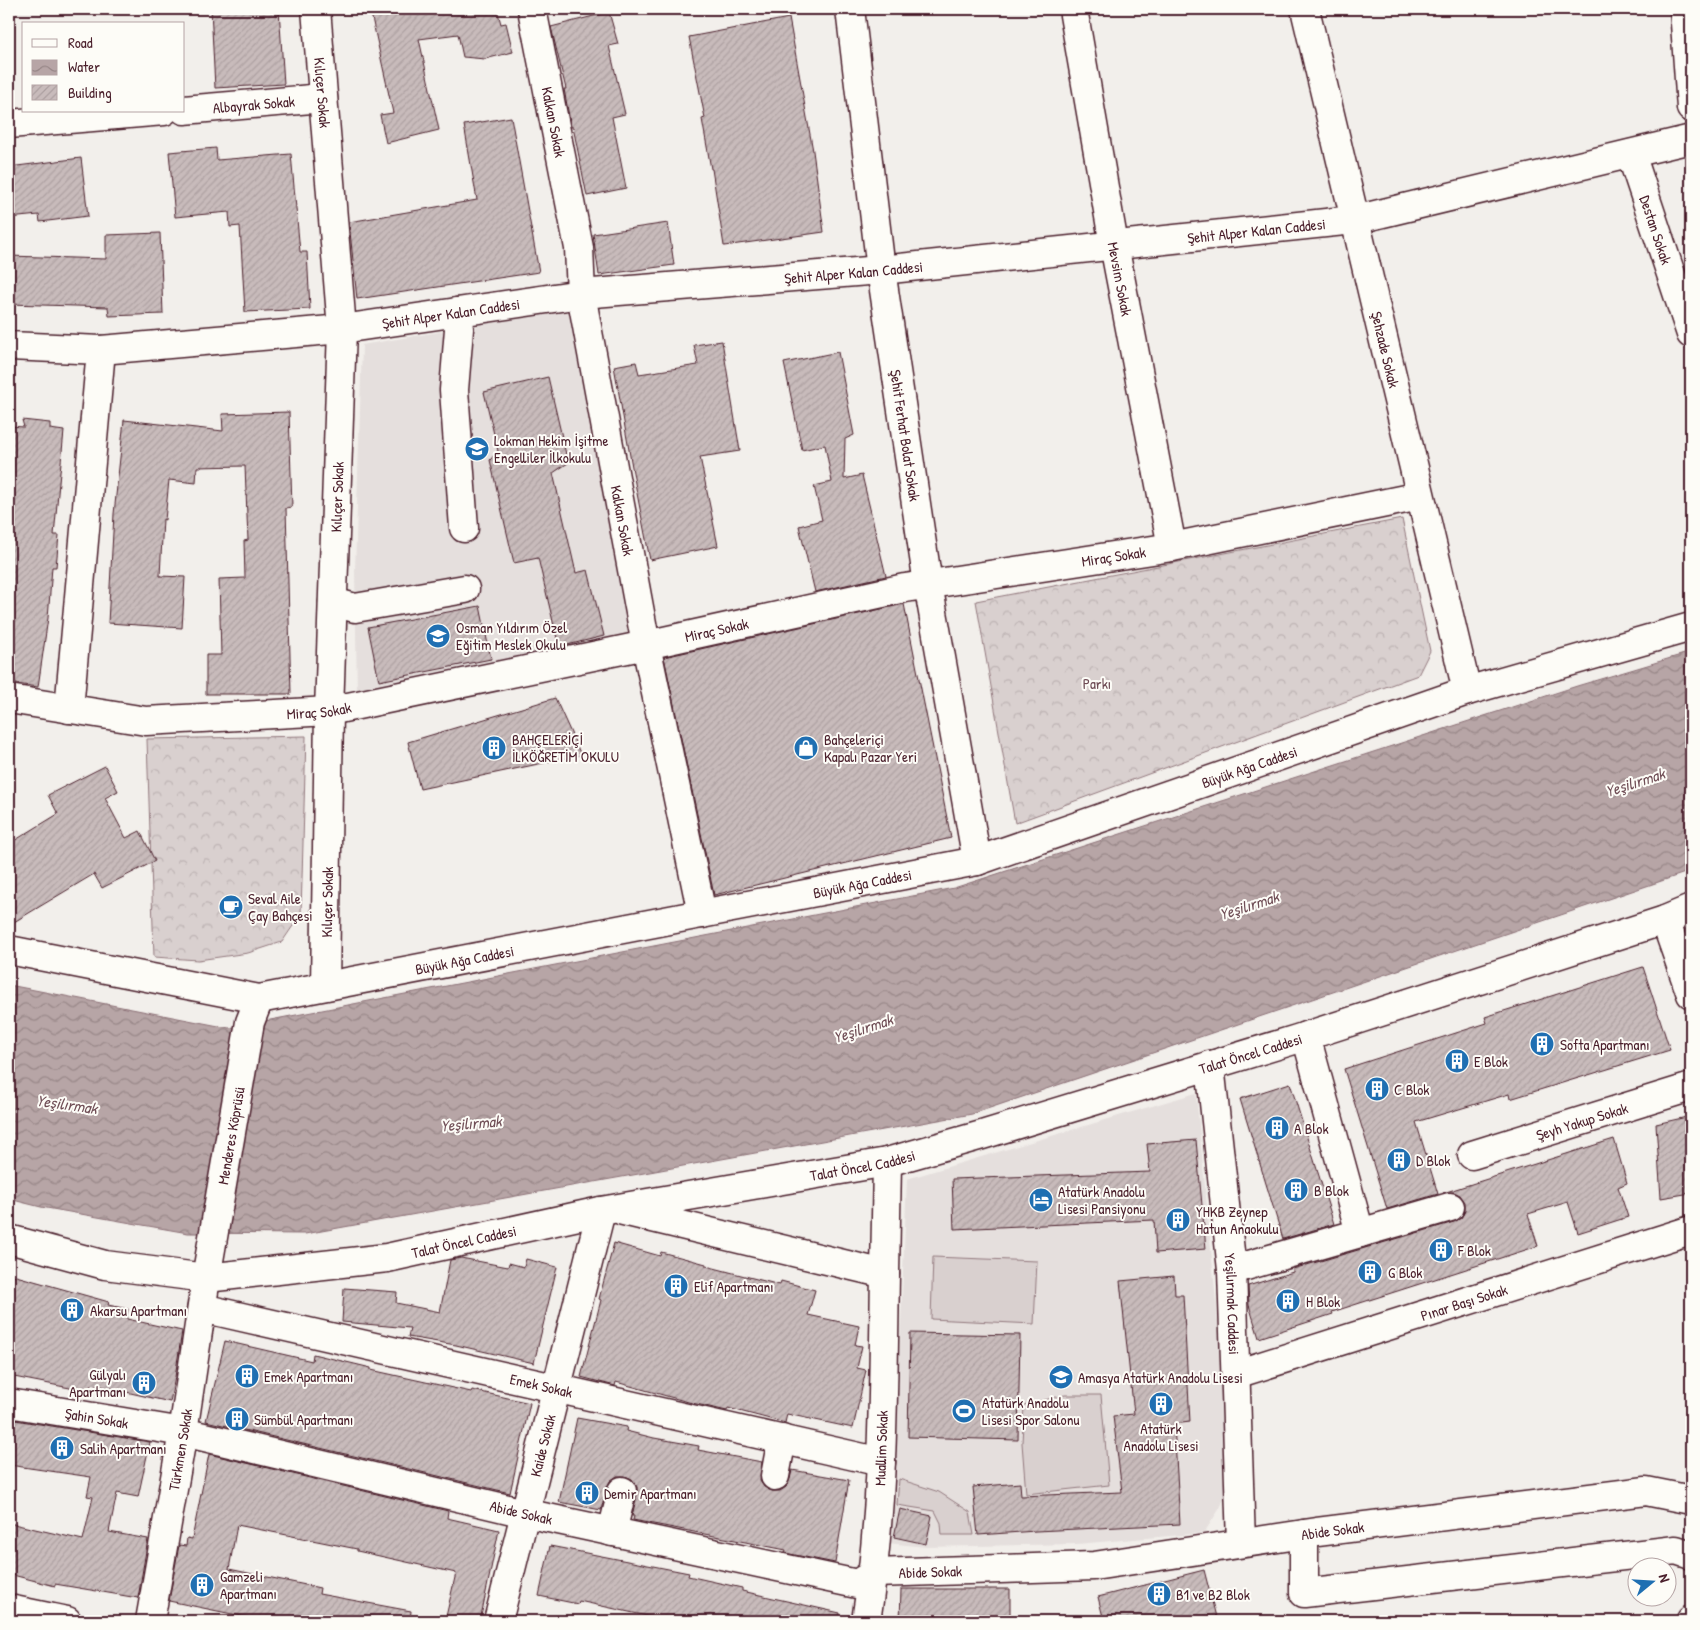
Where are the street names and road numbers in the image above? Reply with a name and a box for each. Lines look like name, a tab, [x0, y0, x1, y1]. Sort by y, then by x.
street label: Kılıçer Sokak	[309, 57, 336, 129]
street label: Kalkan Sokak	[537, 85, 571, 159]
street label: Albayrak Sokak	[212, 90, 296, 118]
street label: Destan Sokak	[1635, 193, 1678, 267]
street label: Şehit Alper Kalan Caddesi	[1186, 213, 1327, 248]
street label: Mevsim Sokak	[1103, 240, 1138, 318]
street label: Şehit Alper Kalan Caddesi	[783, 255, 924, 288]
street label: Şehit Alper Kalan Caddesi	[381, 293, 521, 334]
street label: Şehzade Sokak	[1367, 309, 1405, 390]
street label: Şehit Ferhat Bolat Sokak	[886, 368, 926, 503]
street label: Kılıçer Sokak	[325, 461, 349, 533]
street label: Kalkan Sokak	[606, 484, 640, 558]
street label: Miraç Sokak	[1080, 541, 1147, 571]
street label: Miraç Sokak	[683, 612, 750, 647]
street label: Miraç Sokak	[286, 696, 353, 724]
street label: Büyük Ağa Caddesi	[1198, 740, 1300, 793]
street label: Büyük Ağa Caddesi	[811, 863, 913, 903]
street label: Kılıçer Sokak	[316, 866, 338, 938]
street label: Büyük Ağa Caddesi	[413, 940, 516, 979]
street label: Talat Öncel Caddesi	[1196, 1028, 1305, 1079]
street label: Menderes Köprüsü	[212, 1085, 249, 1186]
street label: Şeyh Yakup Sokak	[1533, 1097, 1630, 1145]
street label: Talat Öncel Caddesi	[808, 1144, 918, 1186]
street label: Talat Öncel Caddesi	[409, 1219, 518, 1263]
street label: Yeşilırmak Caddesi	[1220, 1252, 1245, 1355]
street label: Pınar Başı Sokak	[1418, 1278, 1510, 1325]
street label: Emek Sokak	[508, 1368, 575, 1402]
street label: Şahin Sokak	[63, 1402, 130, 1433]
street label: Türkmen Sokak	[162, 1407, 197, 1492]
street label: Muallim Sokak	[869, 1410, 893, 1486]
street label: Kaide Sokak	[524, 1412, 560, 1479]
street label: Abide Sokak	[488, 1495, 554, 1529]
street label: Abide Sokak	[1300, 1516, 1365, 1545]
street label: Abide Sokak	[898, 1560, 962, 1583]

